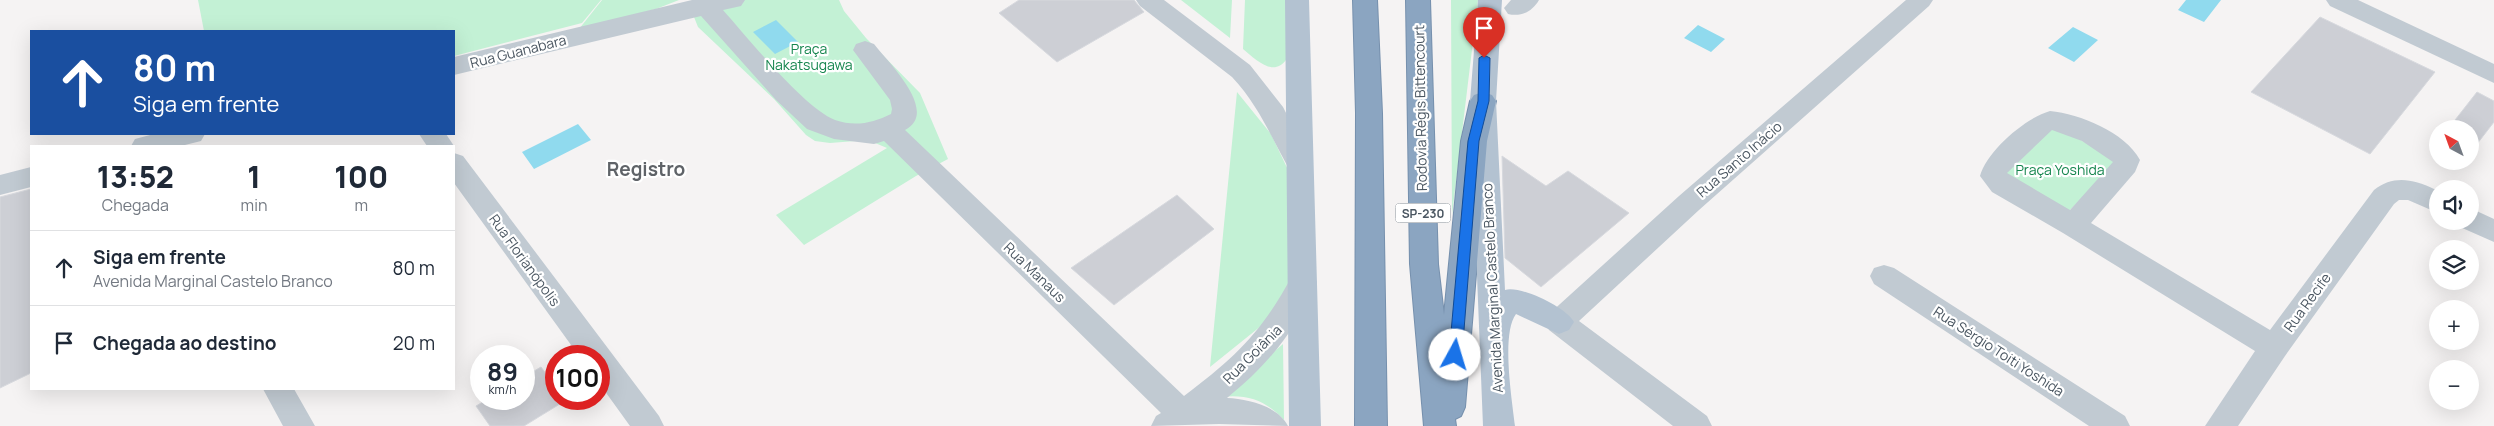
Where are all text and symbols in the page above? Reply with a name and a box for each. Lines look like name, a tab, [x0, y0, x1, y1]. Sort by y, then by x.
pin	[1463, 7, 1505, 58]
icon: arrive	[1470, 14, 1498, 42]
street label: Rodovia Régis Bittencourt	[1409, 24, 1431, 191]
street label: Rua Guanabara	[468, 30, 568, 72]
park label: Praça Nakatsugawa	[765, 39, 853, 74]
text: 80 m	[133, 44, 216, 92]
icon: ahead	[50, 50, 115, 115]
text: Siga em frente	[133, 89, 279, 119]
street label: Rua Santo Inácio	[1692, 117, 1786, 201]
north arrow	[2429, 120, 2479, 170]
map controls	[2429, 120, 2479, 410]
text: 13:52	[97, 156, 174, 197]
text: 1	[247, 156, 261, 197]
text: 100	[334, 156, 388, 197]
district label: Registro	[607, 156, 685, 182]
park label: Praça Yoshida	[2015, 160, 2105, 179]
button: sound	[2429, 180, 2479, 230]
street label: Avenida Marginal Castelo Branco	[1477, 183, 1507, 393]
text: Chegada	[102, 194, 169, 216]
text: min	[241, 194, 267, 216]
text: m	[354, 194, 368, 216]
road number: SP-230	[1396, 204, 1450, 222]
street label: Rua Florianópolis	[485, 210, 565, 310]
street label: Rua Manaus	[1000, 238, 1070, 306]
button: layers	[2429, 240, 2479, 290]
text: Siga em frente	[93, 244, 226, 270]
icon: ahead	[50, 254, 78, 282]
text: 80 m	[392, 255, 435, 281]
street label: Rua Recife	[2279, 269, 2335, 335]
text: Avenida Marginal Castelo Branco	[93, 270, 333, 292]
button: +	[2429, 300, 2479, 350]
street label: Rua Sérgio Toiti Yoshida	[1930, 302, 2068, 400]
street label: Rua Goiânia	[1218, 320, 1286, 388]
position arrow	[1428, 328, 1480, 380]
icon: arrive	[50, 329, 78, 357]
text: Chegada ao destino	[93, 330, 276, 356]
text: 20 m	[393, 330, 435, 356]
speed limit sign: 100	[545, 345, 610, 410]
text: 89	[487, 354, 518, 389]
button: −	[2429, 360, 2479, 410]
text: km/h	[489, 381, 516, 398]

